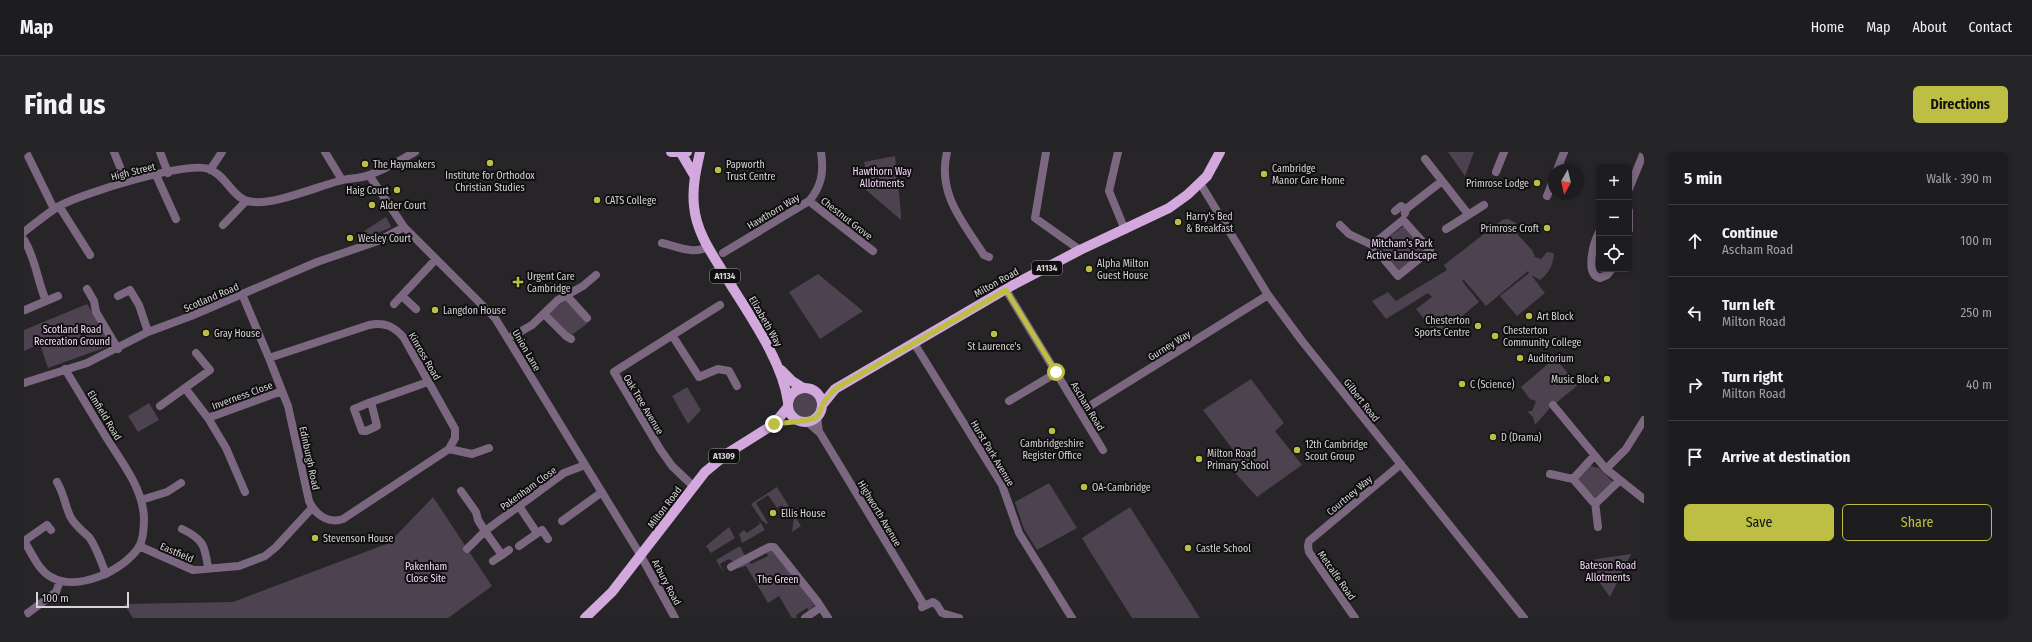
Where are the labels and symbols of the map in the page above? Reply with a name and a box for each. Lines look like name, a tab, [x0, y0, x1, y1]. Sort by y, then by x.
marker: Institute for Orthodox Christian Studies	[485, 158, 495, 168]
marker: The Haymakers	[360, 159, 370, 169]
place label: The Haymakers	[373, 159, 435, 171]
place label: Papworth Trust Centre	[726, 159, 776, 183]
street label: High Street	[110, 160, 157, 183]
place label: Cambridge Manor Care Home	[1272, 163, 1345, 187]
north arrow	[1548, 164, 1584, 200]
marker: Papworth Trust Centre	[713, 165, 723, 175]
park label: Hawthorn Way Allotments	[853, 166, 912, 190]
marker: Cambridge Manor Care Home	[1259, 169, 1269, 179]
place label: Institute for Orthodox Christian Studies	[445, 170, 535, 194]
place label: Primrose Lodge	[1466, 178, 1529, 190]
marker: Primrose Lodge	[1532, 178, 1542, 188]
place label: Haig Court	[346, 185, 390, 197]
marker: Haig Court	[392, 185, 402, 195]
street label: Hawthorn Way	[745, 191, 802, 232]
marker: CATS College	[592, 195, 602, 205]
place label: CATS College	[605, 195, 656, 207]
street label: Chestnut Grove	[818, 195, 875, 243]
marker: Alder Court	[367, 200, 377, 210]
place label: Alder Court	[380, 200, 427, 212]
place label: Harry's Bed & Breakfast	[1186, 211, 1234, 235]
marker: Harry's Bed & Breakfast	[1173, 217, 1183, 227]
place label: Primrose Croft	[1481, 223, 1540, 235]
marker: Primrose Croft	[1542, 223, 1552, 233]
marker: Wesley Court	[345, 233, 355, 243]
place label: Wesley Court	[358, 233, 412, 245]
park label: Mitcham’s Park Active Landscape	[1367, 238, 1437, 262]
place label: Alpha Milton Guest House	[1097, 258, 1149, 282]
road number: A1134	[1032, 261, 1062, 275]
marker: Alpha Milton Guest House	[1084, 264, 1094, 274]
street label: Milton Road	[972, 266, 1021, 300]
road number: A1134	[710, 269, 740, 283]
place label: Urgent Care Cambridge	[527, 271, 575, 295]
marker: Urgent Care Cambridge	[512, 276, 524, 288]
street label: Scotland Road	[182, 281, 241, 315]
street label: Elizabeth Way	[746, 294, 785, 349]
marker: Langdon House	[430, 305, 440, 315]
place label: Langdon House	[443, 305, 506, 317]
marker: Art Block	[1524, 311, 1534, 321]
place label: Art Block	[1537, 311, 1574, 323]
place label: Chesterton Sports Centre	[1415, 315, 1470, 339]
marker: Chesterton Sports Centre	[1473, 321, 1483, 331]
park label: Scotland Road Recreation Ground	[34, 324, 110, 348]
place label: Chesterton Community College	[1503, 325, 1581, 349]
marker: Gray House	[201, 328, 211, 338]
place label: Gray House	[214, 328, 260, 340]
street label: Union Lane	[509, 328, 543, 373]
street label: Gurney Way	[1146, 328, 1193, 364]
marker: St Laurence's	[989, 329, 999, 339]
street label: Kinross Road	[406, 331, 443, 382]
marker: Chesterton Community College	[1490, 331, 1500, 341]
place label: St Laurence's	[967, 341, 1021, 353]
marker: Auditorium	[1515, 353, 1525, 363]
place label: Auditorium	[1528, 353, 1574, 365]
route start	[1047, 363, 1065, 381]
street label: Oak Tree Avenue	[621, 372, 666, 437]
place label: Music Block	[1551, 374, 1599, 386]
marker: Music Block	[1602, 374, 1612, 384]
street label: Gilbert Road	[1341, 377, 1382, 424]
place label: C (Science)	[1470, 378, 1514, 391]
street label: Inverness Close	[210, 379, 274, 412]
marker: C (Science)	[1457, 379, 1467, 389]
street label: Ascham Road	[1068, 380, 1106, 433]
street label: Elmfield Road	[85, 388, 124, 443]
route end	[765, 415, 783, 433]
street label: Hurst Park Avenue	[968, 418, 1017, 489]
street label: Edinburgh Road	[296, 425, 322, 491]
marker: Cambridgeshire Register Office	[1047, 426, 1057, 436]
place label: D (Drama)	[1501, 431, 1542, 444]
marker: D (Drama)	[1488, 432, 1498, 442]
place label: Cambridgeshire Register Office	[1020, 438, 1084, 462]
place label: 12th Cambridge Scout Group	[1305, 439, 1368, 463]
marker: 12th Cambridge Scout Group	[1292, 445, 1302, 455]
place label: Milton Road Primary School	[1207, 448, 1269, 472]
road number: A1309	[709, 449, 739, 463]
marker: Milton Road Primary School	[1194, 454, 1204, 464]
street label: Pakenham Close	[498, 464, 559, 513]
street label: Courtney Way	[1325, 473, 1375, 518]
street label: Highworth Avenue	[855, 478, 904, 549]
marker: OA-Cambridge	[1079, 482, 1089, 492]
place label: OA-Cambridge	[1092, 482, 1151, 494]
street label: Milton Road	[645, 484, 684, 531]
marker: Ellis House	[768, 508, 778, 518]
place label: Ellis House	[781, 508, 826, 520]
marker: Stevenson House	[310, 533, 320, 543]
place label: Stevenson House	[323, 533, 394, 545]
street label: Eastfield	[158, 541, 195, 565]
marker: Castle School	[1183, 543, 1193, 553]
place label: Castle School	[1196, 543, 1251, 555]
street label: Metcalfe Road	[1315, 548, 1358, 603]
street label: Arbury Road	[649, 557, 683, 608]
park label: Bateson Road Allotments	[1580, 560, 1636, 584]
park label: Pakenham Close Site	[405, 561, 447, 585]
park label: The Green	[757, 574, 799, 586]
scale bar	[36, 590, 129, 609]

